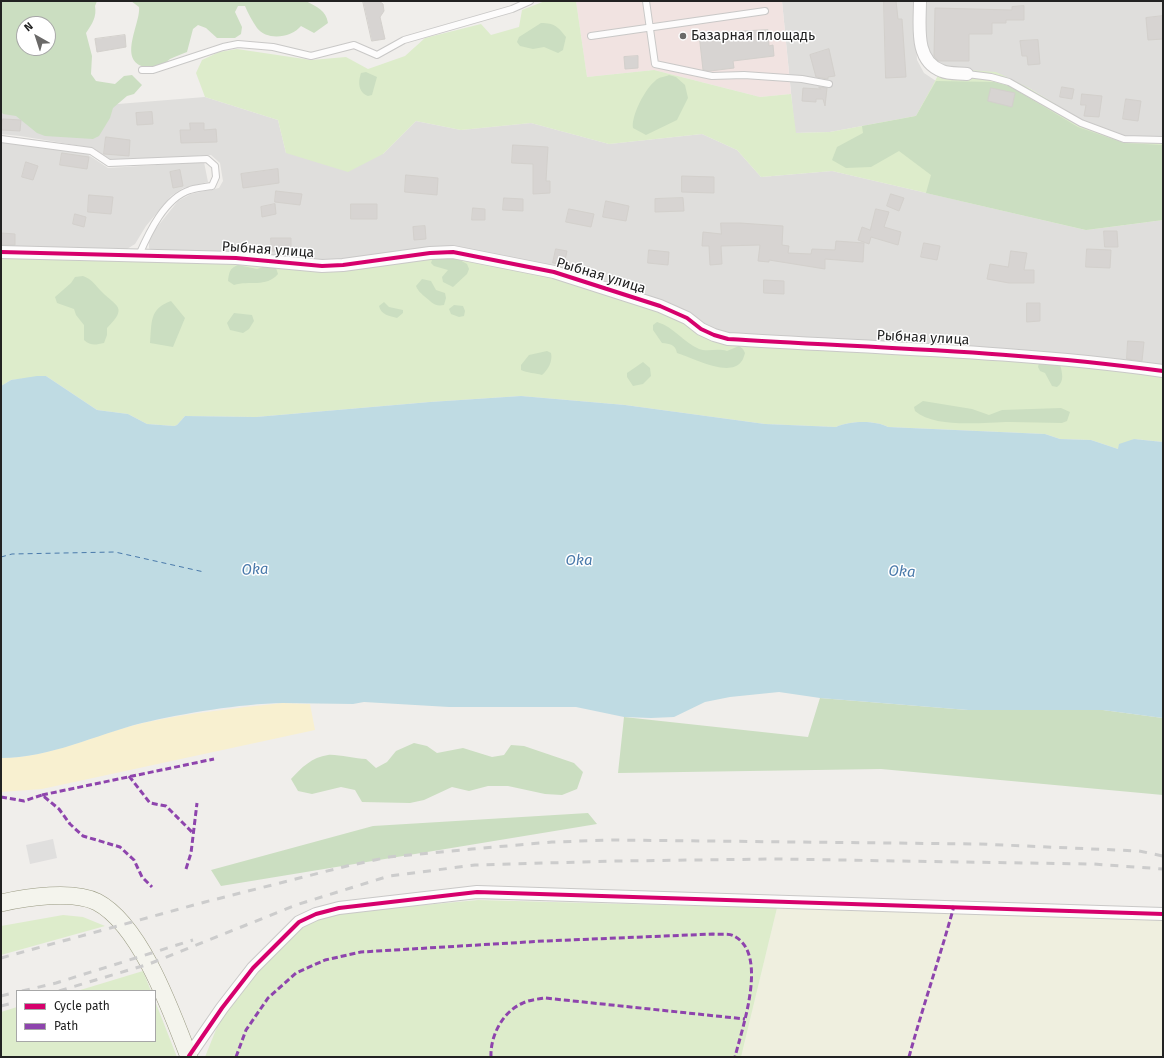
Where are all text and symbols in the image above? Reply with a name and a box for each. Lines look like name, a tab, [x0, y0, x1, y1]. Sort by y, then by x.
north arrow	[16, 16, 56, 56]
text: N	[22, 20, 36, 34]
place label: Базарная площадь	[691, 28, 815, 44]
marker: Базарная площадь	[678, 31, 688, 41]
street label: Рыбная улица	[221, 238, 315, 262]
street label: Рыбная улица	[554, 254, 648, 298]
street label: Рыбная улица	[876, 327, 970, 349]
water label: Oka	[566, 552, 592, 570]
water label: Oka	[241, 561, 269, 579]
water label: Oka	[888, 562, 916, 582]
legend	[16, 990, 156, 1042]
text: Cycle path	[54, 999, 110, 1013]
text: Path	[54, 1019, 78, 1033]

